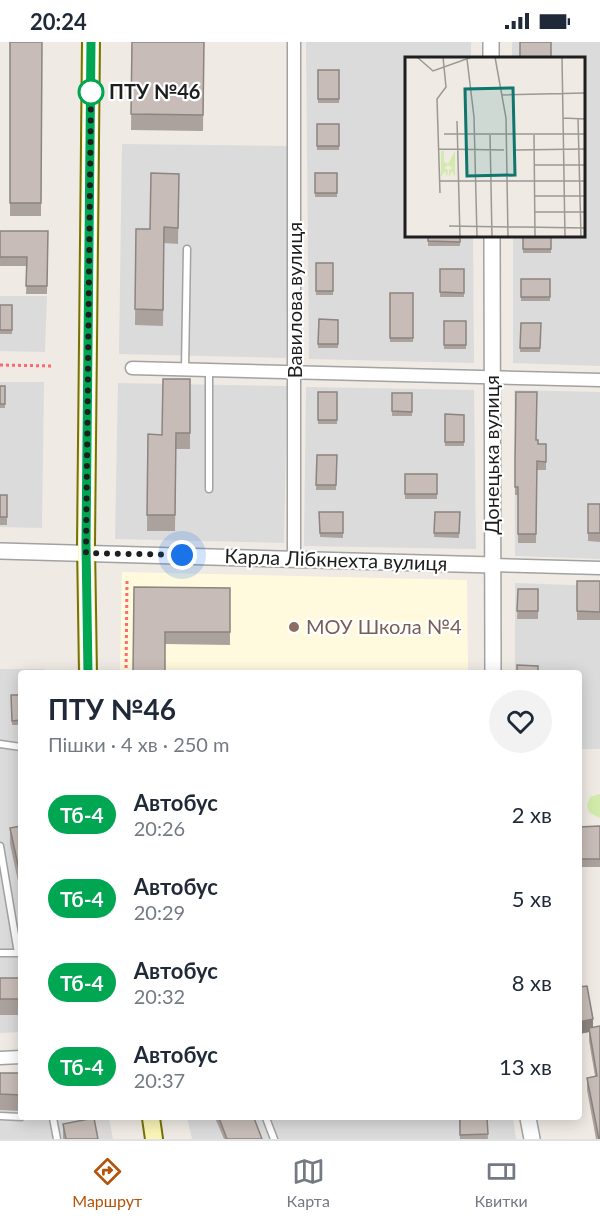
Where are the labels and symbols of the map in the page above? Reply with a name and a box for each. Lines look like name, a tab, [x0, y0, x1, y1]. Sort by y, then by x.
inset map	[405, 57, 585, 237]
marker: ПТУ №46	[78, 79, 104, 105]
place label: ПТУ №46	[109, 79, 200, 103]
street label: Вавилова вулиця	[282, 222, 306, 378]
street label: Донецька вулиця	[479, 375, 503, 535]
your location	[167, 540, 197, 570]
street label: Карла Лібкнехта вулиця	[224, 543, 448, 575]
place label: МОУ Школа №4	[306, 614, 462, 638]
marker: МОУ Школа №4	[287, 620, 301, 634]

